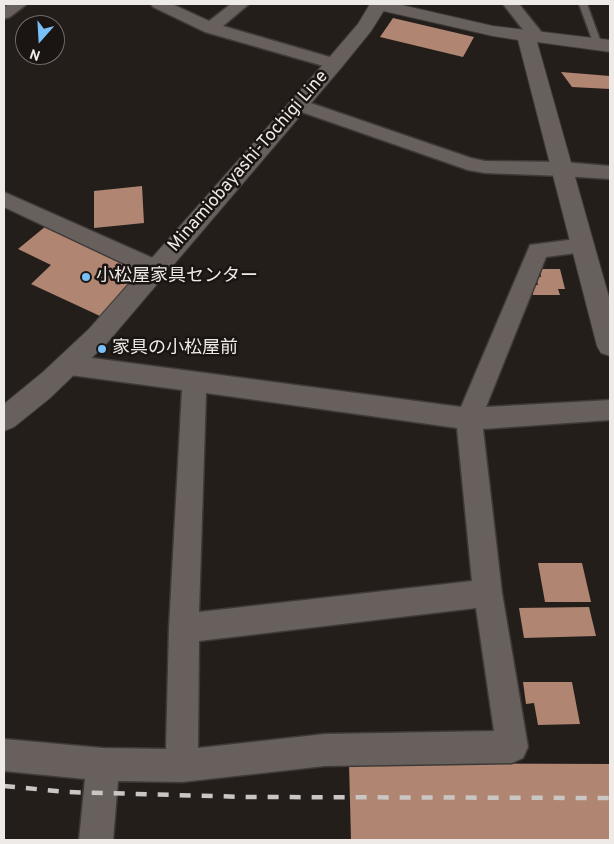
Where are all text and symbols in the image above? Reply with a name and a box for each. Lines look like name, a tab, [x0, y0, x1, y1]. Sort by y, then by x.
north arrow	[15, 15, 65, 65]
text: N	[28, 44, 43, 63]
street label: Minamiobayashi-Tochigi Line	[164, 67, 334, 257]
place label: 小松屋家具センター	[96, 266, 258, 288]
marker: 小松屋家具センター	[80, 271, 92, 283]
place label: 家具の小松屋前	[112, 338, 238, 360]
marker: 家具の小松屋前	[96, 343, 108, 355]

